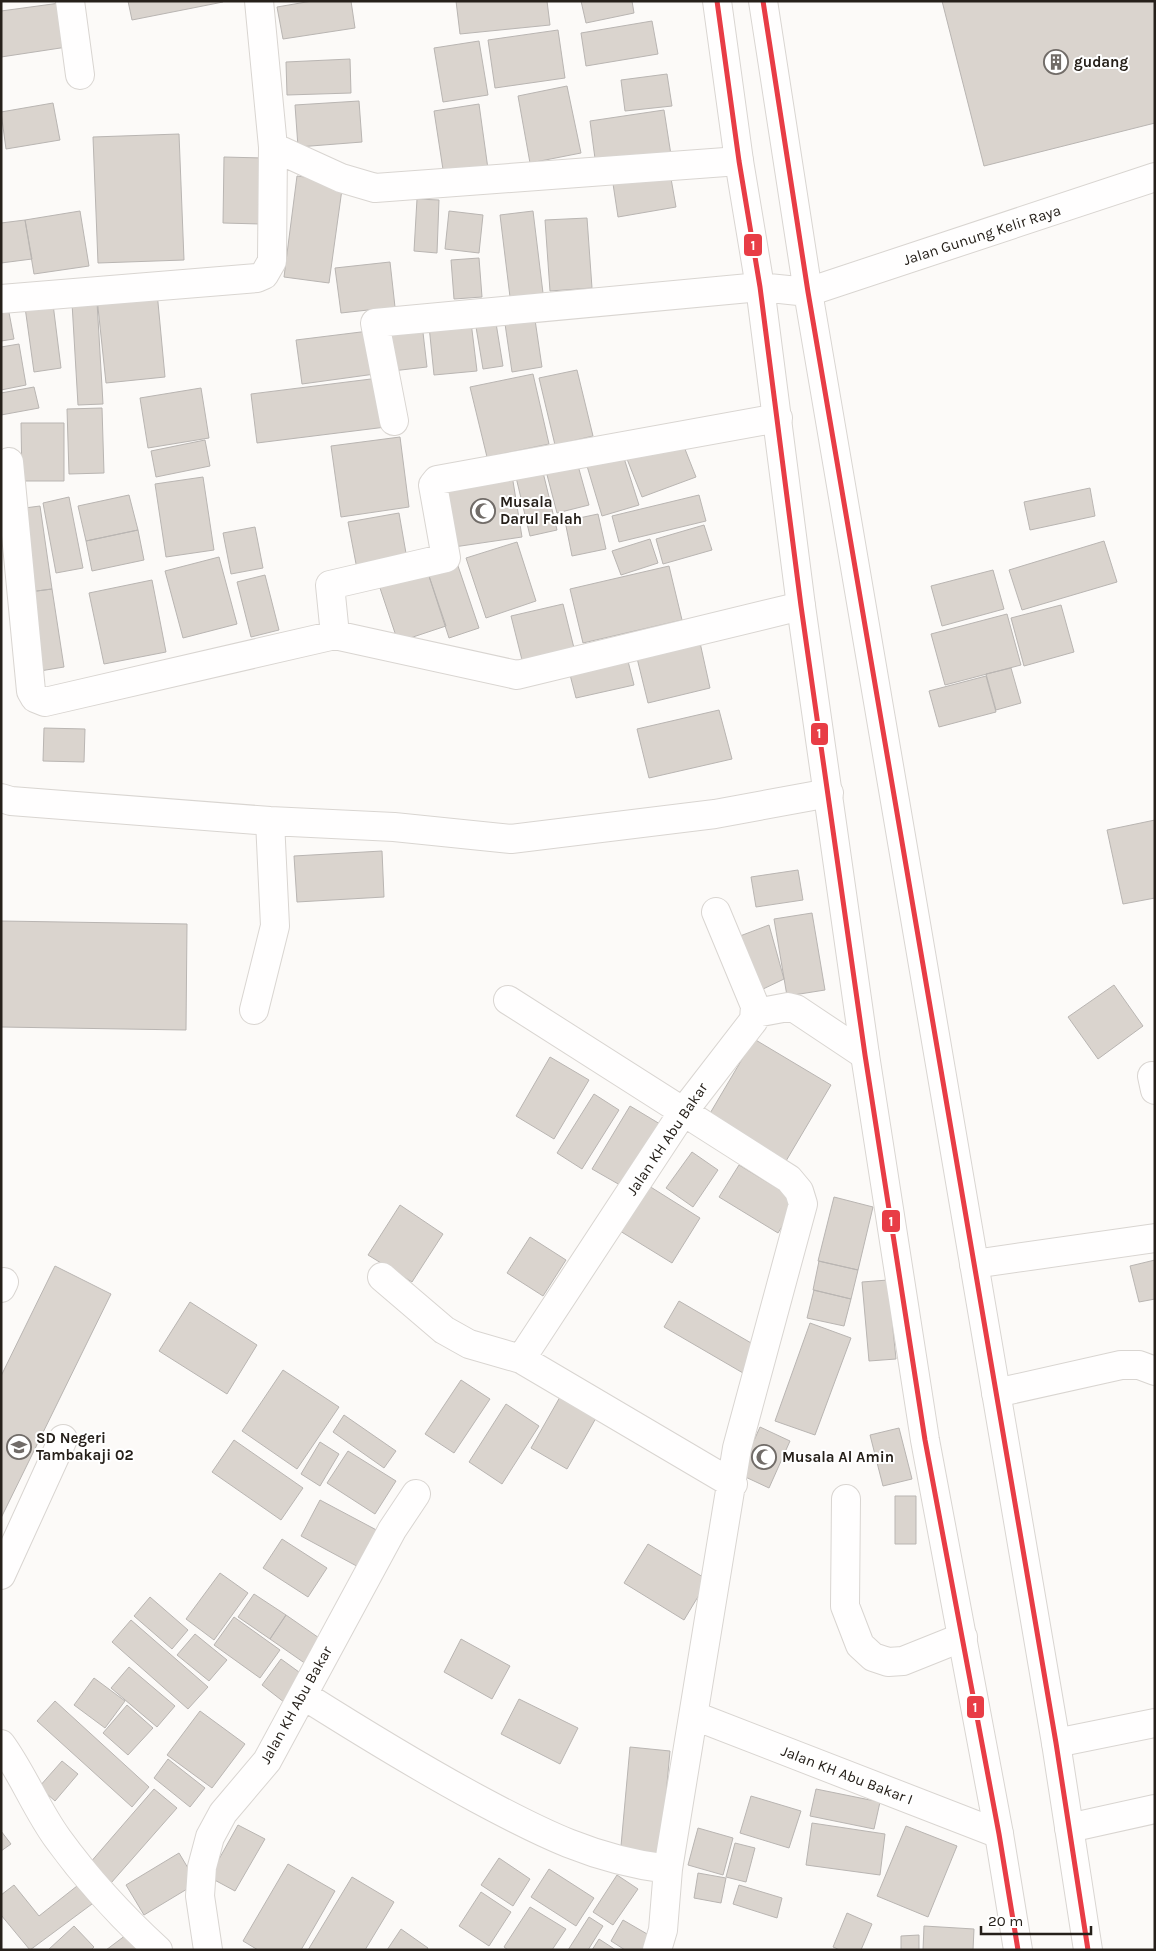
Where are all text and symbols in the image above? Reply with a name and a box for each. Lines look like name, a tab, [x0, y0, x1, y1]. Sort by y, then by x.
building icon: gudang	[1043, 49, 1069, 75]
place label: gudang	[1074, 53, 1128, 71]
street label: Jalan Gunung Kelir Raya	[901, 201, 1063, 269]
line badge: 1	[743, 233, 763, 257]
text: 1	[751, 237, 756, 254]
place label: Musala Darul Falah	[500, 493, 582, 528]
mosque icon: Musala Darul Falah	[470, 498, 496, 524]
line badge: 1	[810, 722, 829, 746]
text: 1	[817, 725, 822, 742]
street label: Jalan KH Abu Bakar	[623, 1079, 712, 1199]
line badge: 1	[881, 1209, 901, 1233]
text: 1	[889, 1213, 894, 1230]
place label: SD Negeri Tambakaji 02	[36, 1429, 134, 1464]
school or university icon: SD Negeri Tambakaji 02	[6, 1434, 32, 1460]
mosque icon: Musala Al Amin	[751, 1444, 777, 1470]
place label: Musala Al Amin	[782, 1448, 894, 1466]
street label: Jalan KH Abu Bakar	[256, 1642, 336, 1767]
line badge: 1	[966, 1695, 985, 1719]
text: 1	[973, 1699, 978, 1716]
street label: Jalan KH Abu Bakar I	[779, 1742, 915, 1808]
scale bar	[981, 1904, 1091, 1936]
text: 20 m	[988, 1912, 1023, 1930]

